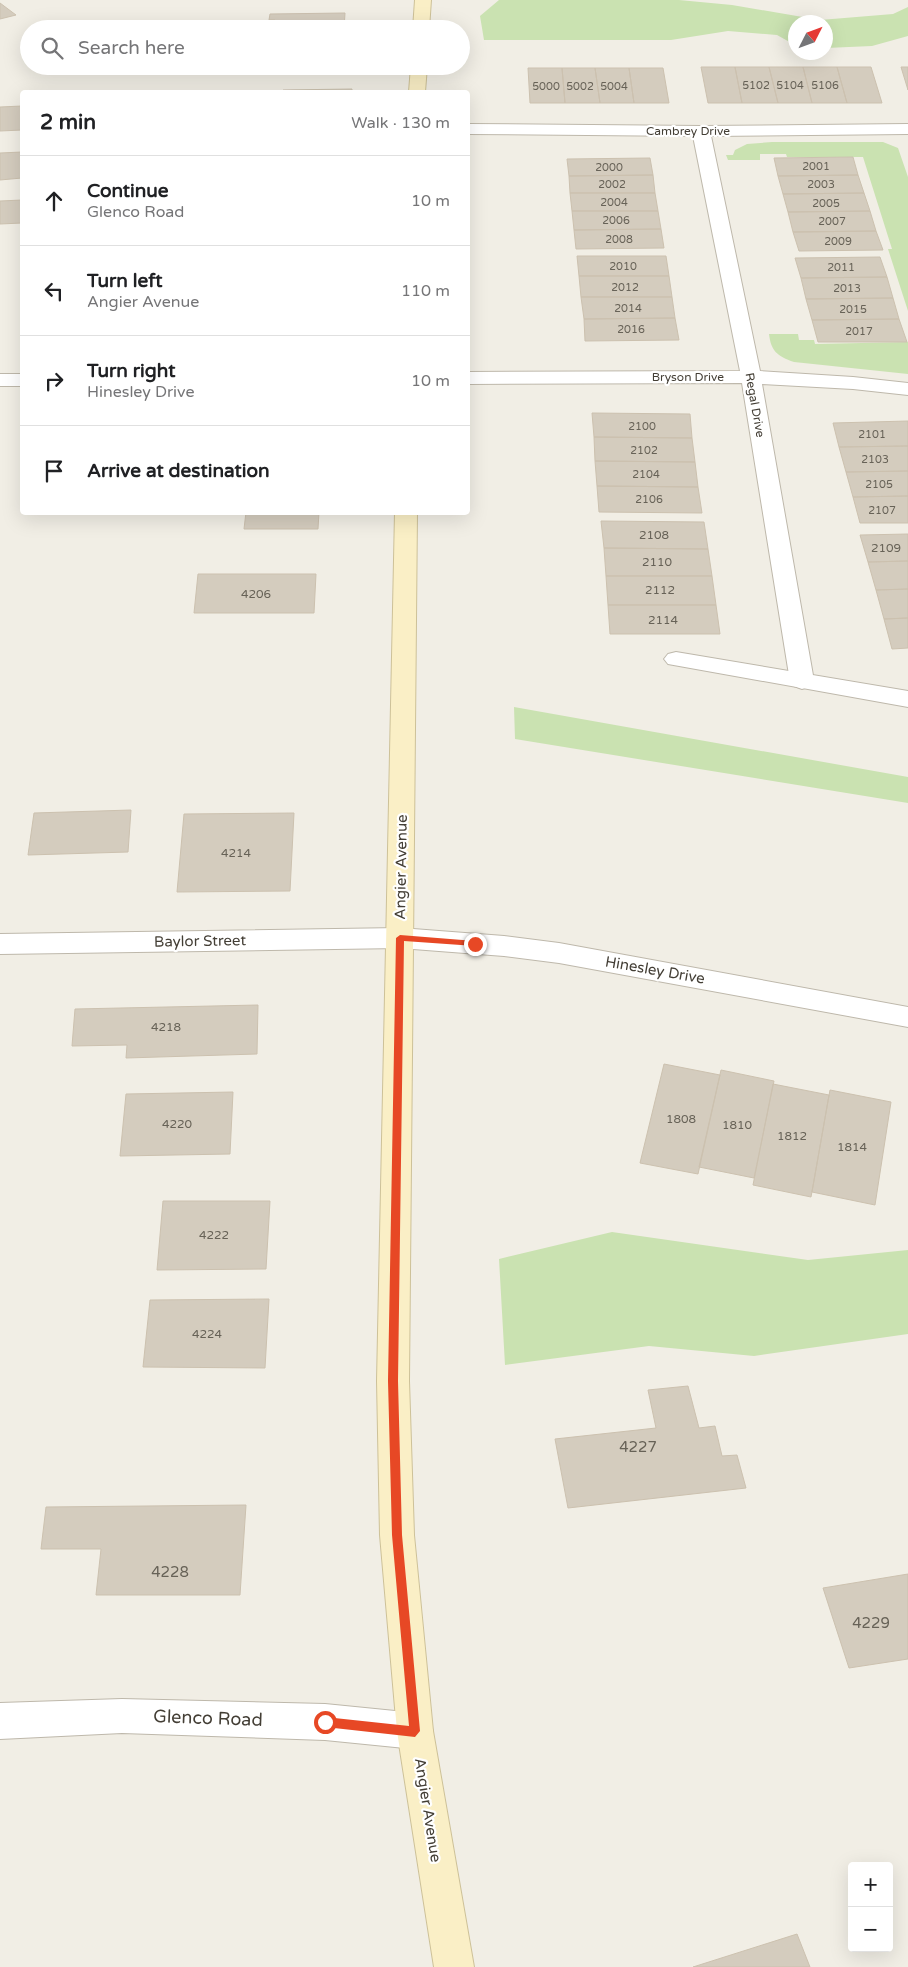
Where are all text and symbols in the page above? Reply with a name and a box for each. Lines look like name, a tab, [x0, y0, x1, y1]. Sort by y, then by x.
north arrow	[788, 15, 833, 60]
search box	[20, 20, 470, 75]
icon: search	[38, 34, 66, 62]
text: Search here	[78, 37, 185, 59]
house number: 5102	[742, 79, 770, 92]
house number: 5104	[776, 79, 804, 92]
house number: 5106	[811, 79, 839, 92]
house number: 5000	[532, 80, 560, 93]
house number: 5002	[566, 80, 594, 93]
house number: 5004	[600, 80, 628, 93]
text: 2 min	[40, 110, 96, 135]
text: Walk · 130 m	[351, 113, 450, 133]
street label: Cambrey Drive	[646, 124, 730, 138]
house number: 2001	[802, 160, 830, 173]
house number: 2000	[595, 161, 623, 174]
house number: 2002	[598, 178, 626, 191]
house number: 2003	[807, 178, 835, 191]
text: Continue	[87, 180, 169, 202]
icon: ahead	[40, 187, 68, 215]
text: 10 m	[411, 191, 450, 211]
house number: 2004	[600, 196, 628, 209]
house number: 2005	[812, 197, 840, 210]
text: Glenco Road	[87, 202, 184, 222]
house number: 2006	[602, 214, 630, 227]
house number: 2007	[818, 215, 846, 228]
house number: 2008	[605, 233, 633, 246]
house number: 2009	[824, 235, 852, 248]
house number: 2010	[609, 260, 637, 273]
house number: 2011	[827, 261, 855, 274]
text: Turn left	[87, 270, 163, 292]
icon: left	[40, 277, 68, 305]
text: 110 m	[401, 281, 450, 301]
house number: 2012	[611, 281, 639, 294]
house number: 2013	[833, 282, 861, 295]
text: Angier Avenue	[87, 292, 199, 312]
house number: 2014	[614, 302, 642, 315]
house number: 2015	[839, 303, 867, 316]
house number: 2016	[617, 323, 645, 336]
house number: 2017	[845, 325, 873, 338]
text: Turn right	[87, 360, 175, 382]
icon: right	[40, 367, 68, 395]
street label: Bryson Drive	[652, 370, 724, 384]
text: 10 m	[411, 371, 450, 391]
street label: Regal Drive	[742, 372, 768, 439]
text: Hinesley Drive	[87, 382, 195, 402]
house number: 2100	[628, 420, 656, 433]
house number: 2101	[858, 428, 886, 441]
house number: 2102	[630, 444, 658, 457]
house number: 2103	[861, 453, 889, 466]
icon: arrive	[40, 457, 68, 485]
text: Arrive at destination	[87, 460, 270, 482]
house number: 2104	[632, 468, 660, 481]
house number: 2105	[865, 478, 893, 491]
house number: 2106	[635, 493, 663, 506]
house number: 2107	[868, 504, 896, 517]
house number: 2108	[639, 528, 669, 542]
house number: 2109	[871, 541, 901, 555]
house number: 2110	[642, 555, 673, 569]
house number: 2112	[645, 583, 675, 597]
house number: 4206	[241, 587, 271, 601]
house number: 2114	[648, 613, 679, 627]
street label: Angier Avenue	[391, 814, 411, 920]
house number: 4214	[221, 846, 252, 860]
street label: Baylor Street	[154, 931, 246, 951]
route end	[464, 933, 487, 956]
street label: Hinesley Drive	[604, 952, 706, 988]
house number: 4218	[151, 1020, 181, 1034]
house number: 1808	[666, 1112, 696, 1126]
house number: 4220	[162, 1117, 193, 1131]
house number: 1810	[722, 1118, 753, 1132]
house number: 1812	[777, 1129, 807, 1143]
house number: 1814	[837, 1140, 868, 1154]
house number: 4222	[199, 1228, 229, 1242]
house number: 4224	[192, 1327, 223, 1341]
house number: 4227	[619, 1438, 657, 1456]
house number: 4228	[151, 1563, 189, 1581]
house number: 4229	[852, 1614, 890, 1632]
street label: Glenco Road	[153, 1705, 263, 1731]
route start	[314, 1711, 337, 1734]
street label: Angier Avenue	[411, 1757, 445, 1863]
map controls	[848, 1862, 893, 1952]
button: +	[848, 1862, 893, 1907]
button: −	[848, 1907, 893, 1952]

